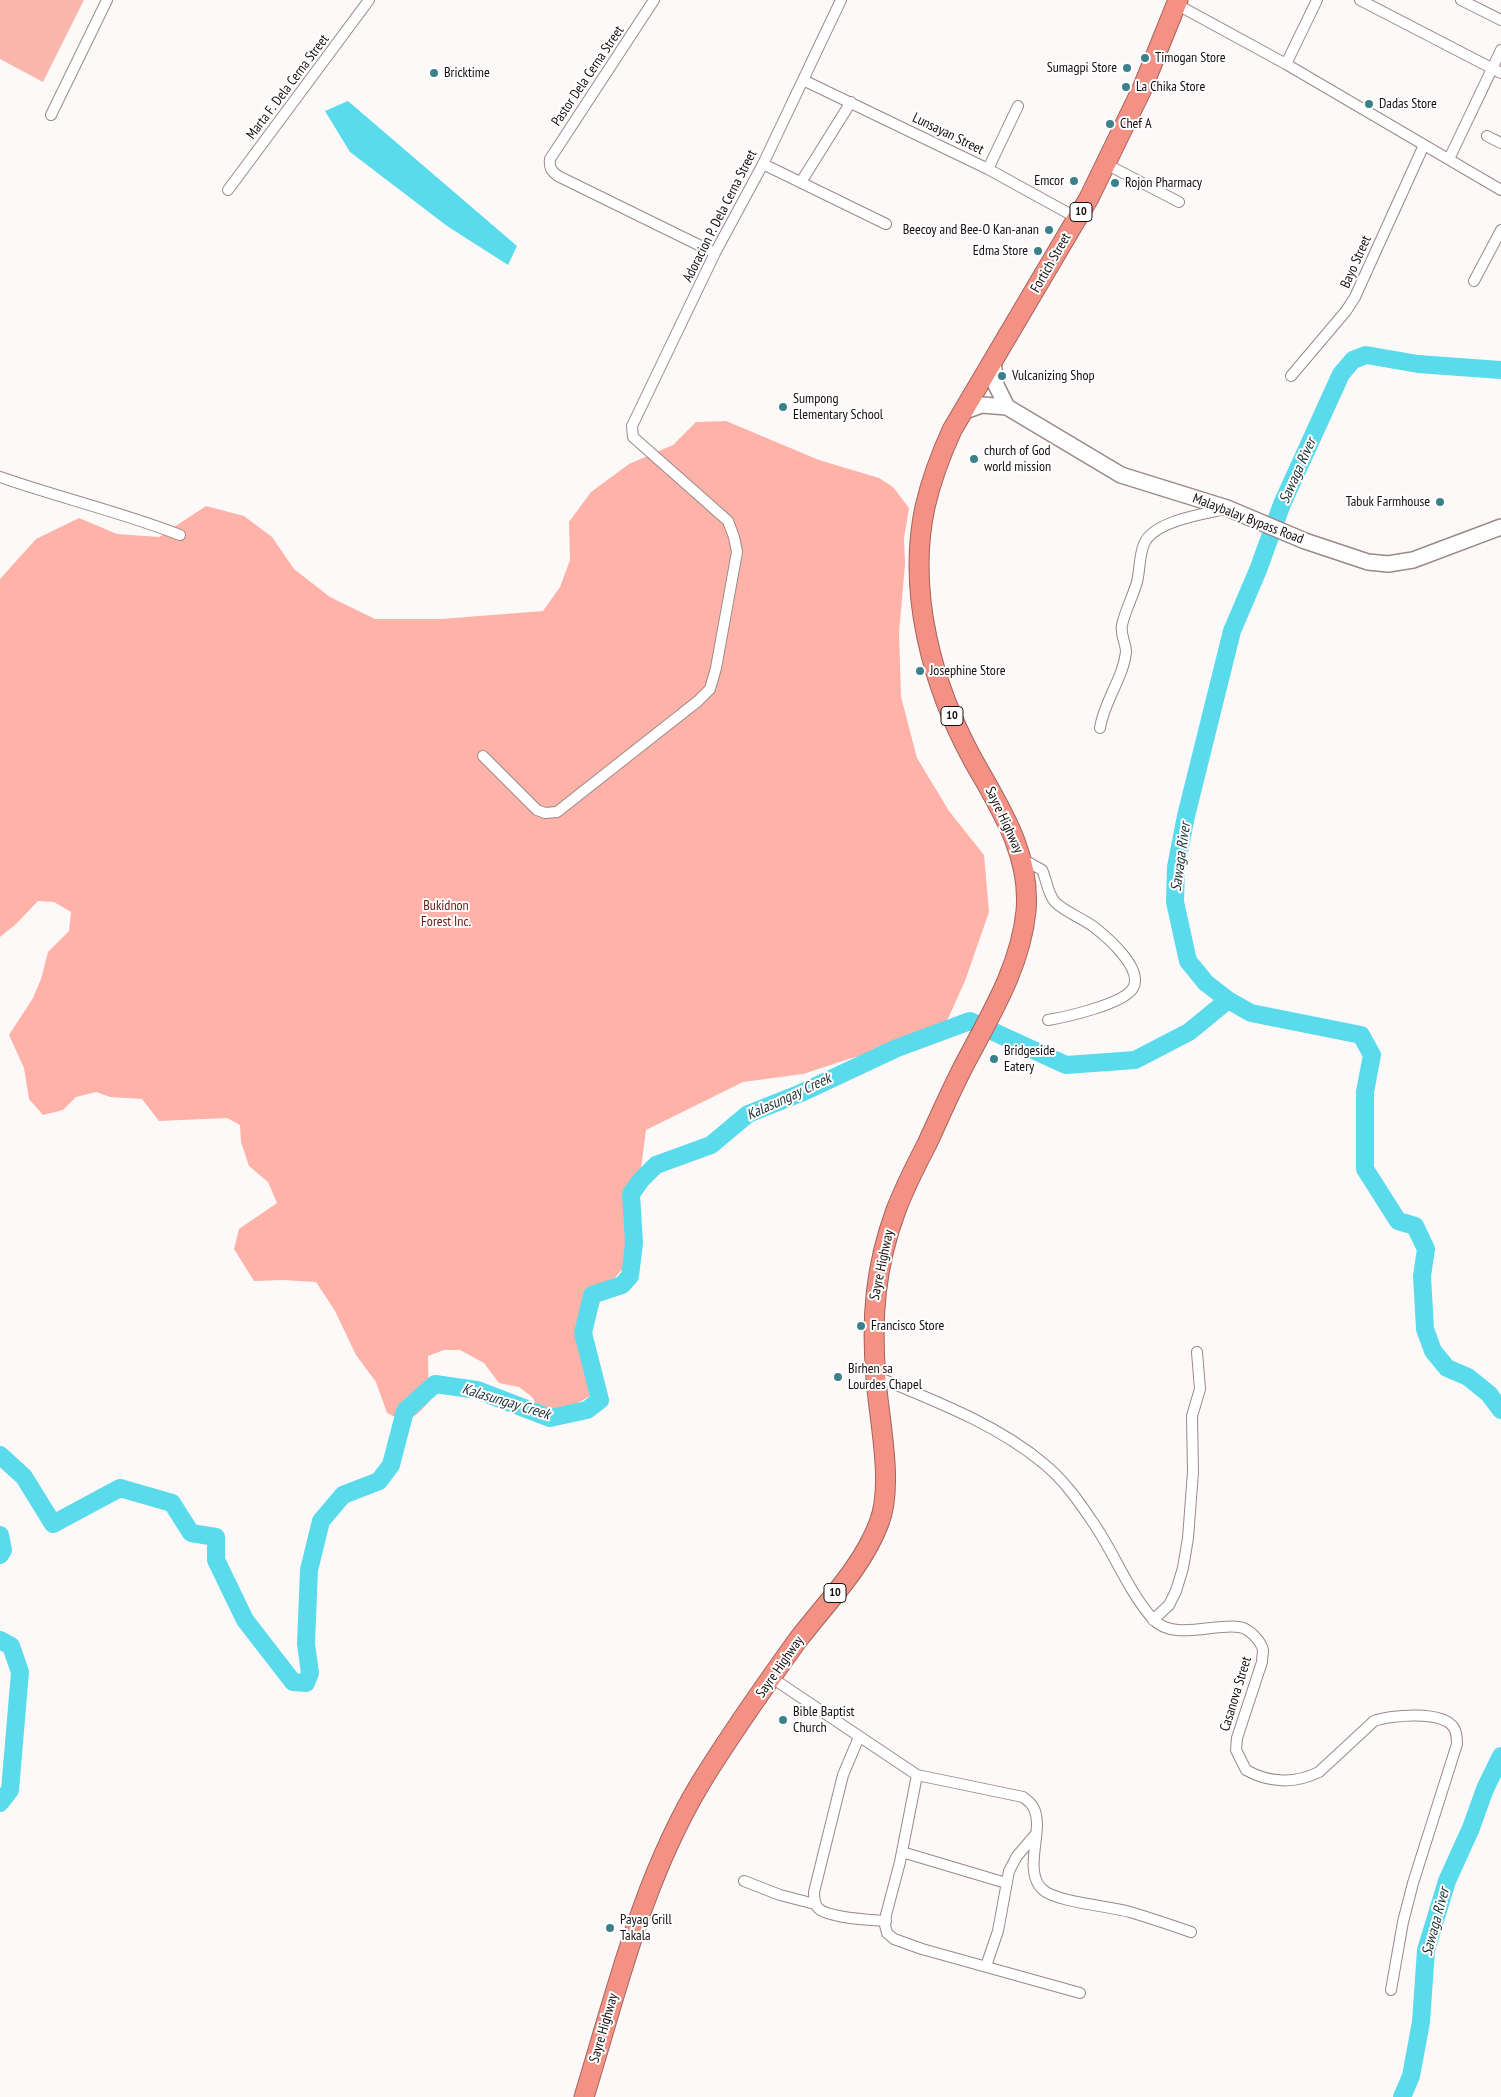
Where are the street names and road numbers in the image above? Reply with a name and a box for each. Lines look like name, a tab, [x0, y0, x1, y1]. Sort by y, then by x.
street label: Pastor Dela Cerna Street	[548, 23, 628, 129]
street label: Marta F. Dela Cerna Street	[243, 31, 333, 143]
street label: Lunsayan Street	[910, 110, 986, 158]
street label: Adoracion P. Dela Cerna Street	[679, 147, 761, 285]
road number: 10	[1070, 202, 1092, 222]
street label: Fortich Street	[1027, 230, 1075, 296]
street label: Bayo Street	[1337, 233, 1375, 291]
street label: Malaybalay Bypass Road	[1190, 490, 1306, 548]
road number: 10	[941, 706, 963, 726]
street label: Sayre Highway	[981, 784, 1027, 856]
street label: Sayre Highway	[866, 1228, 898, 1302]
road number: 10	[824, 1584, 846, 1602]
street label: Sayre Highway	[753, 1633, 807, 1701]
street label: Casanova Street	[1217, 1655, 1255, 1733]
street label: Sayre Highway	[586, 1991, 622, 2065]

